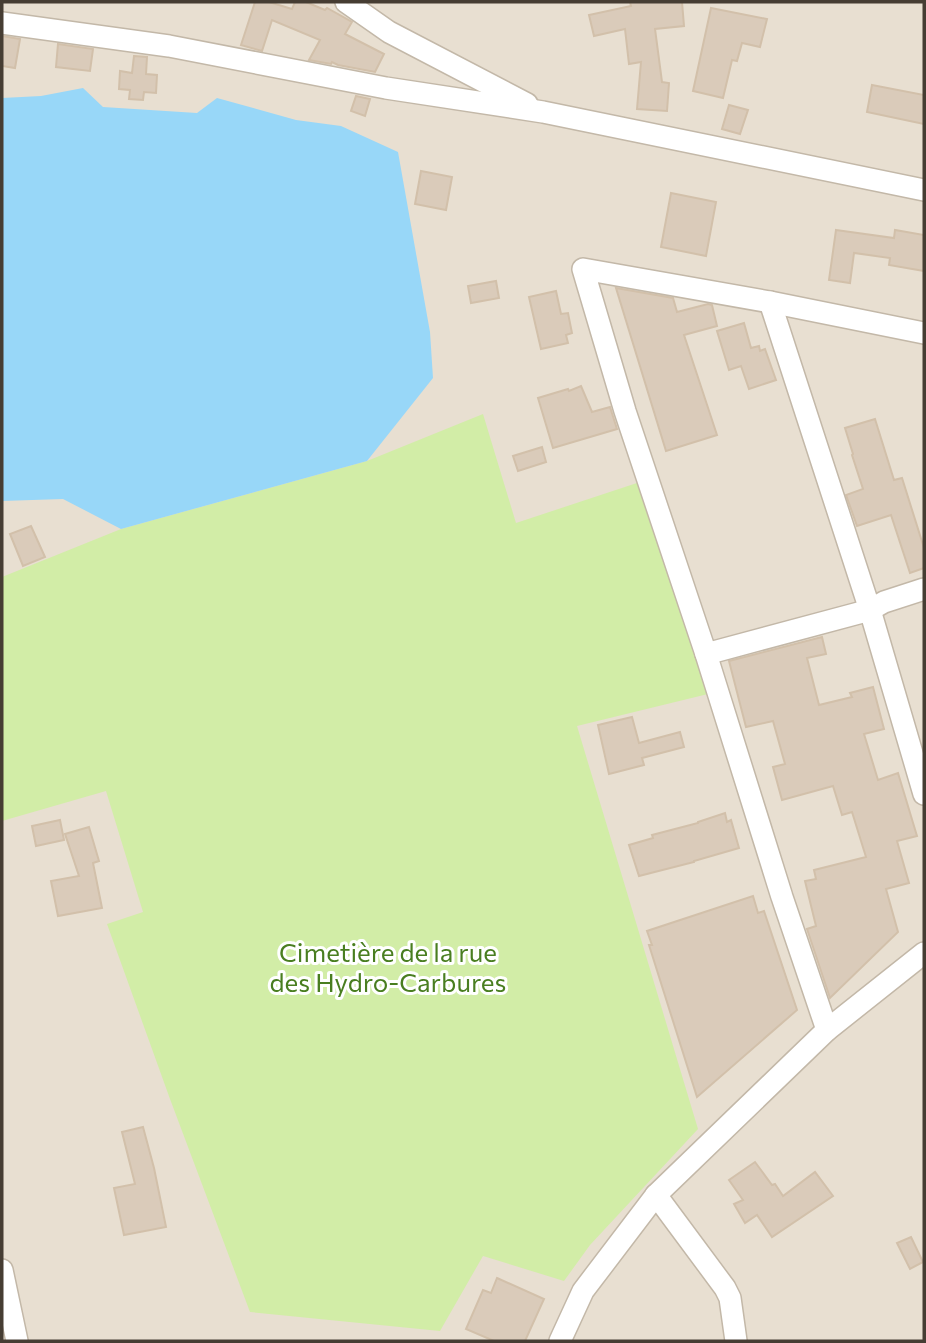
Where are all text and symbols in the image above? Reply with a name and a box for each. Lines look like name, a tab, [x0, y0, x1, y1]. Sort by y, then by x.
park label: Cimetière de la rue des Hydro-Carbures	[270, 936, 506, 997]

